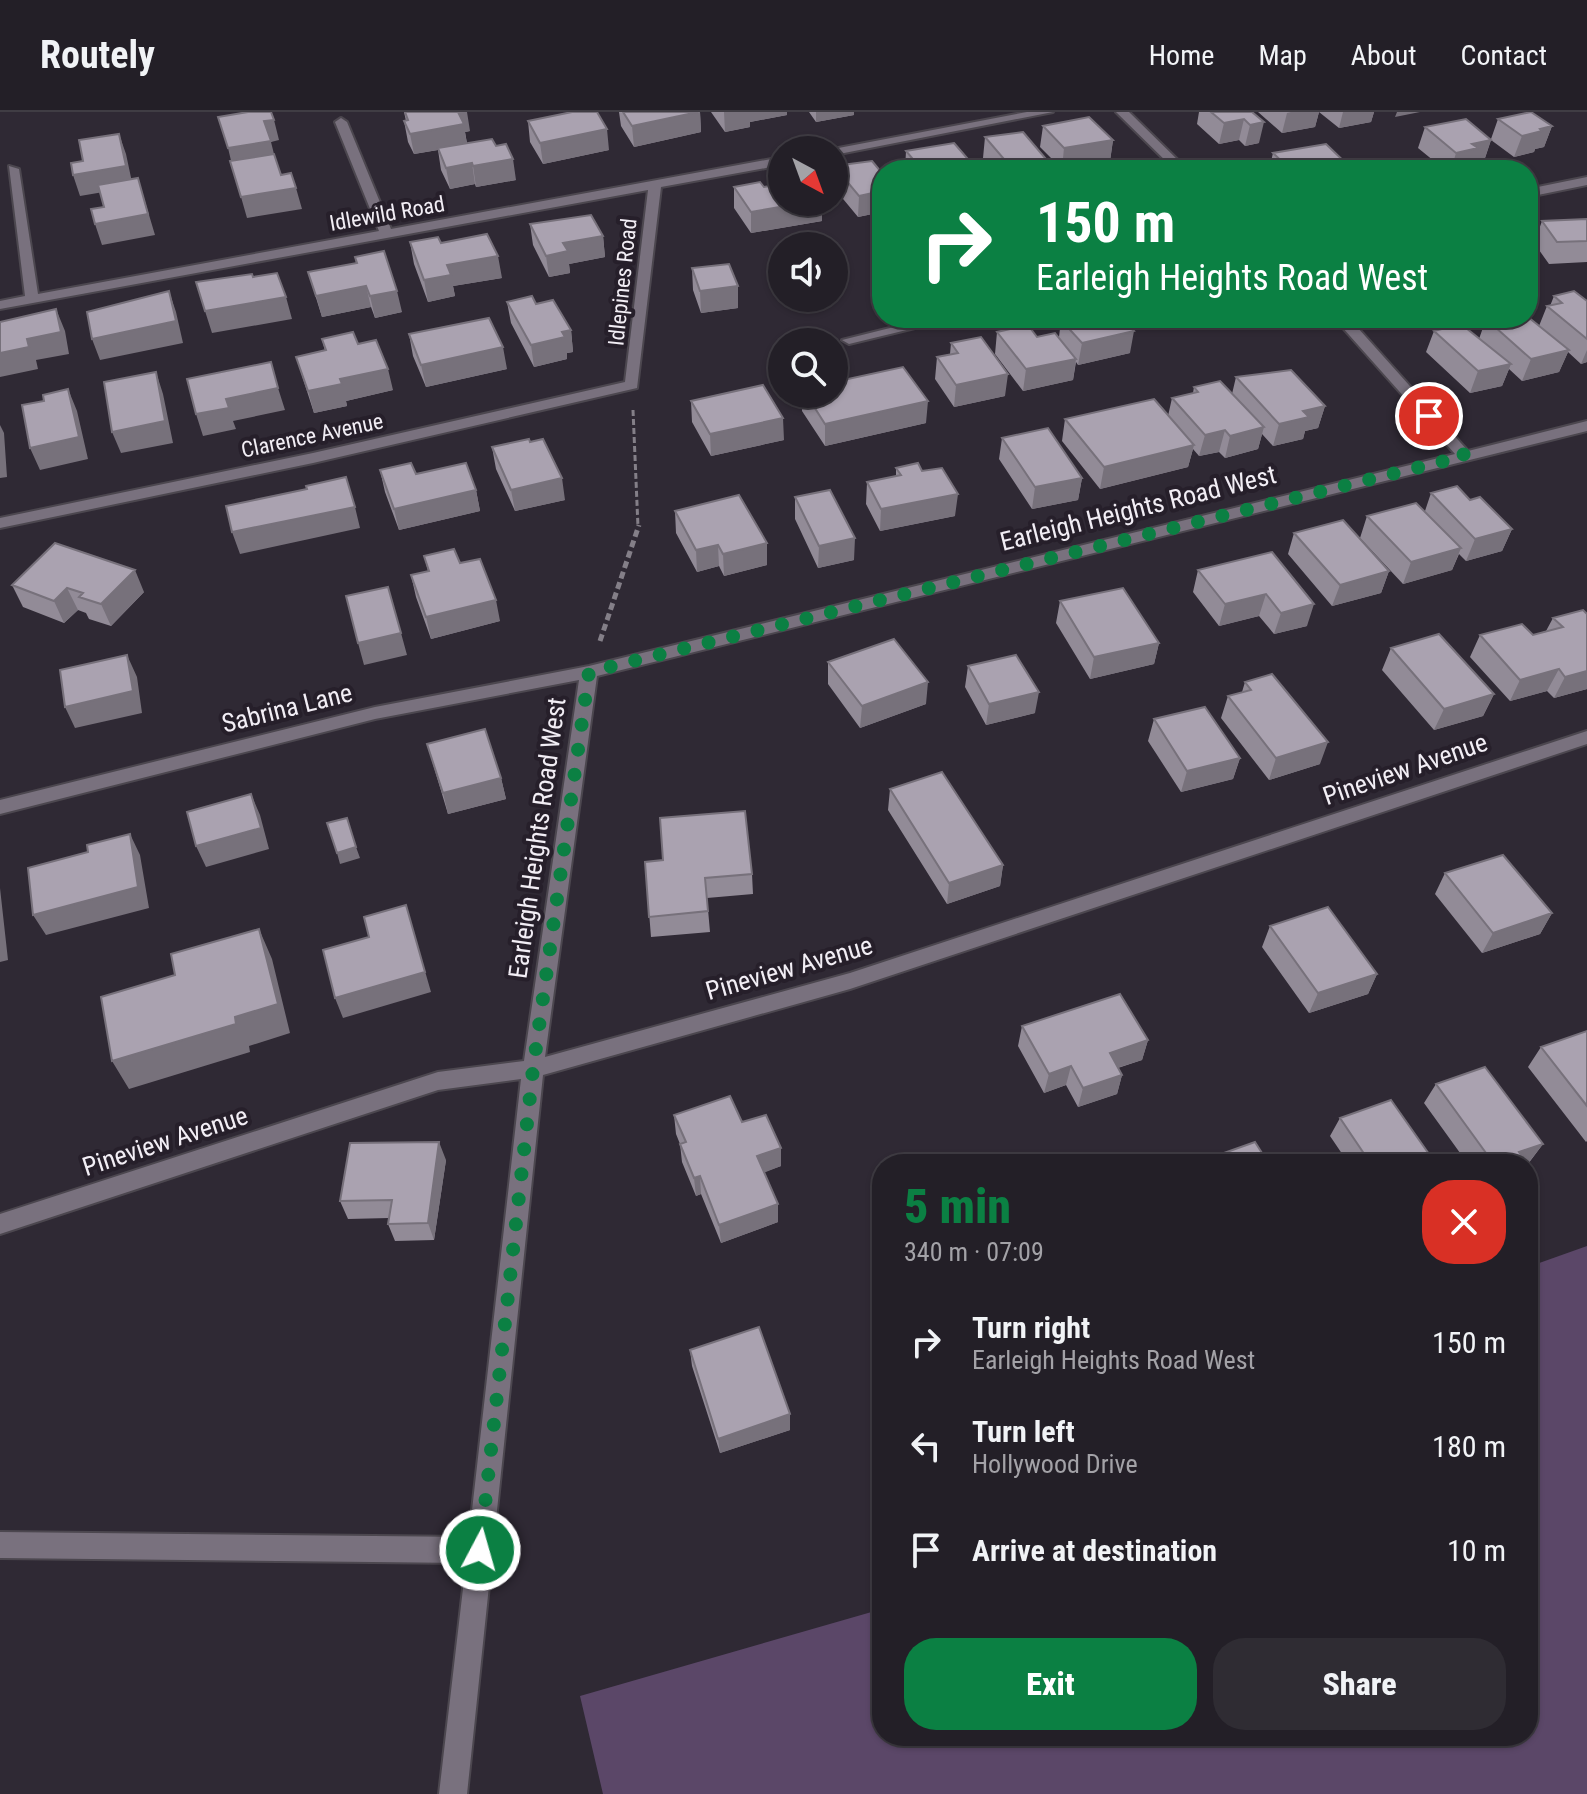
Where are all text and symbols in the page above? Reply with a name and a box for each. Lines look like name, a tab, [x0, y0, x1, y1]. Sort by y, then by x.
text: Routely	[40, 33, 155, 77]
text: Home	[1149, 39, 1214, 72]
text: Map	[1258, 39, 1307, 72]
text: About	[1351, 39, 1417, 72]
text: Contact	[1461, 39, 1547, 72]
north arrow	[768, 136, 848, 216]
map controls	[768, 136, 848, 408]
text: 150 m	[1036, 190, 1175, 256]
street label: Idlewild Road	[328, 191, 447, 236]
icon: right	[904, 192, 1008, 296]
street label: Idlepines Road	[603, 217, 642, 347]
button: sound	[768, 232, 848, 312]
text: Earleigh Heights Road West	[1036, 257, 1428, 299]
button: search	[768, 328, 848, 408]
pin	[1395, 382, 1463, 450]
icon: arrive	[1407, 394, 1451, 438]
street label: Clarence Avenue	[239, 408, 385, 463]
street label: Earleigh Heights Road West	[997, 459, 1279, 557]
street label: Sabrina Lane	[219, 677, 355, 739]
street label: Earleigh Heights Road West	[502, 696, 572, 980]
street label: Pineview Avenue	[1319, 727, 1491, 811]
street label: Pineview Avenue	[702, 930, 876, 1006]
street label: Pineview Avenue	[79, 1100, 251, 1182]
text: 5 min	[904, 1178, 1011, 1235]
button: close	[1422, 1180, 1506, 1264]
text: 340 m · 07:09	[904, 1237, 1044, 1267]
text: Turn right	[972, 1310, 1090, 1345]
icon: right	[904, 1320, 948, 1364]
text: 150 m	[1432, 1325, 1506, 1360]
text: Earleigh Heights Road West	[972, 1345, 1255, 1375]
text: Turn left	[972, 1414, 1075, 1449]
icon: left	[904, 1424, 948, 1468]
text: 180 m	[1432, 1429, 1506, 1464]
text: Hollywood Drive	[972, 1449, 1138, 1479]
position arrow	[438, 1508, 522, 1592]
icon: arrive	[904, 1528, 948, 1572]
text: Arrive at destination	[972, 1533, 1217, 1568]
text: 10 m	[1447, 1533, 1506, 1568]
button: Exit	[904, 1638, 1197, 1730]
button: Share	[1213, 1638, 1506, 1730]

